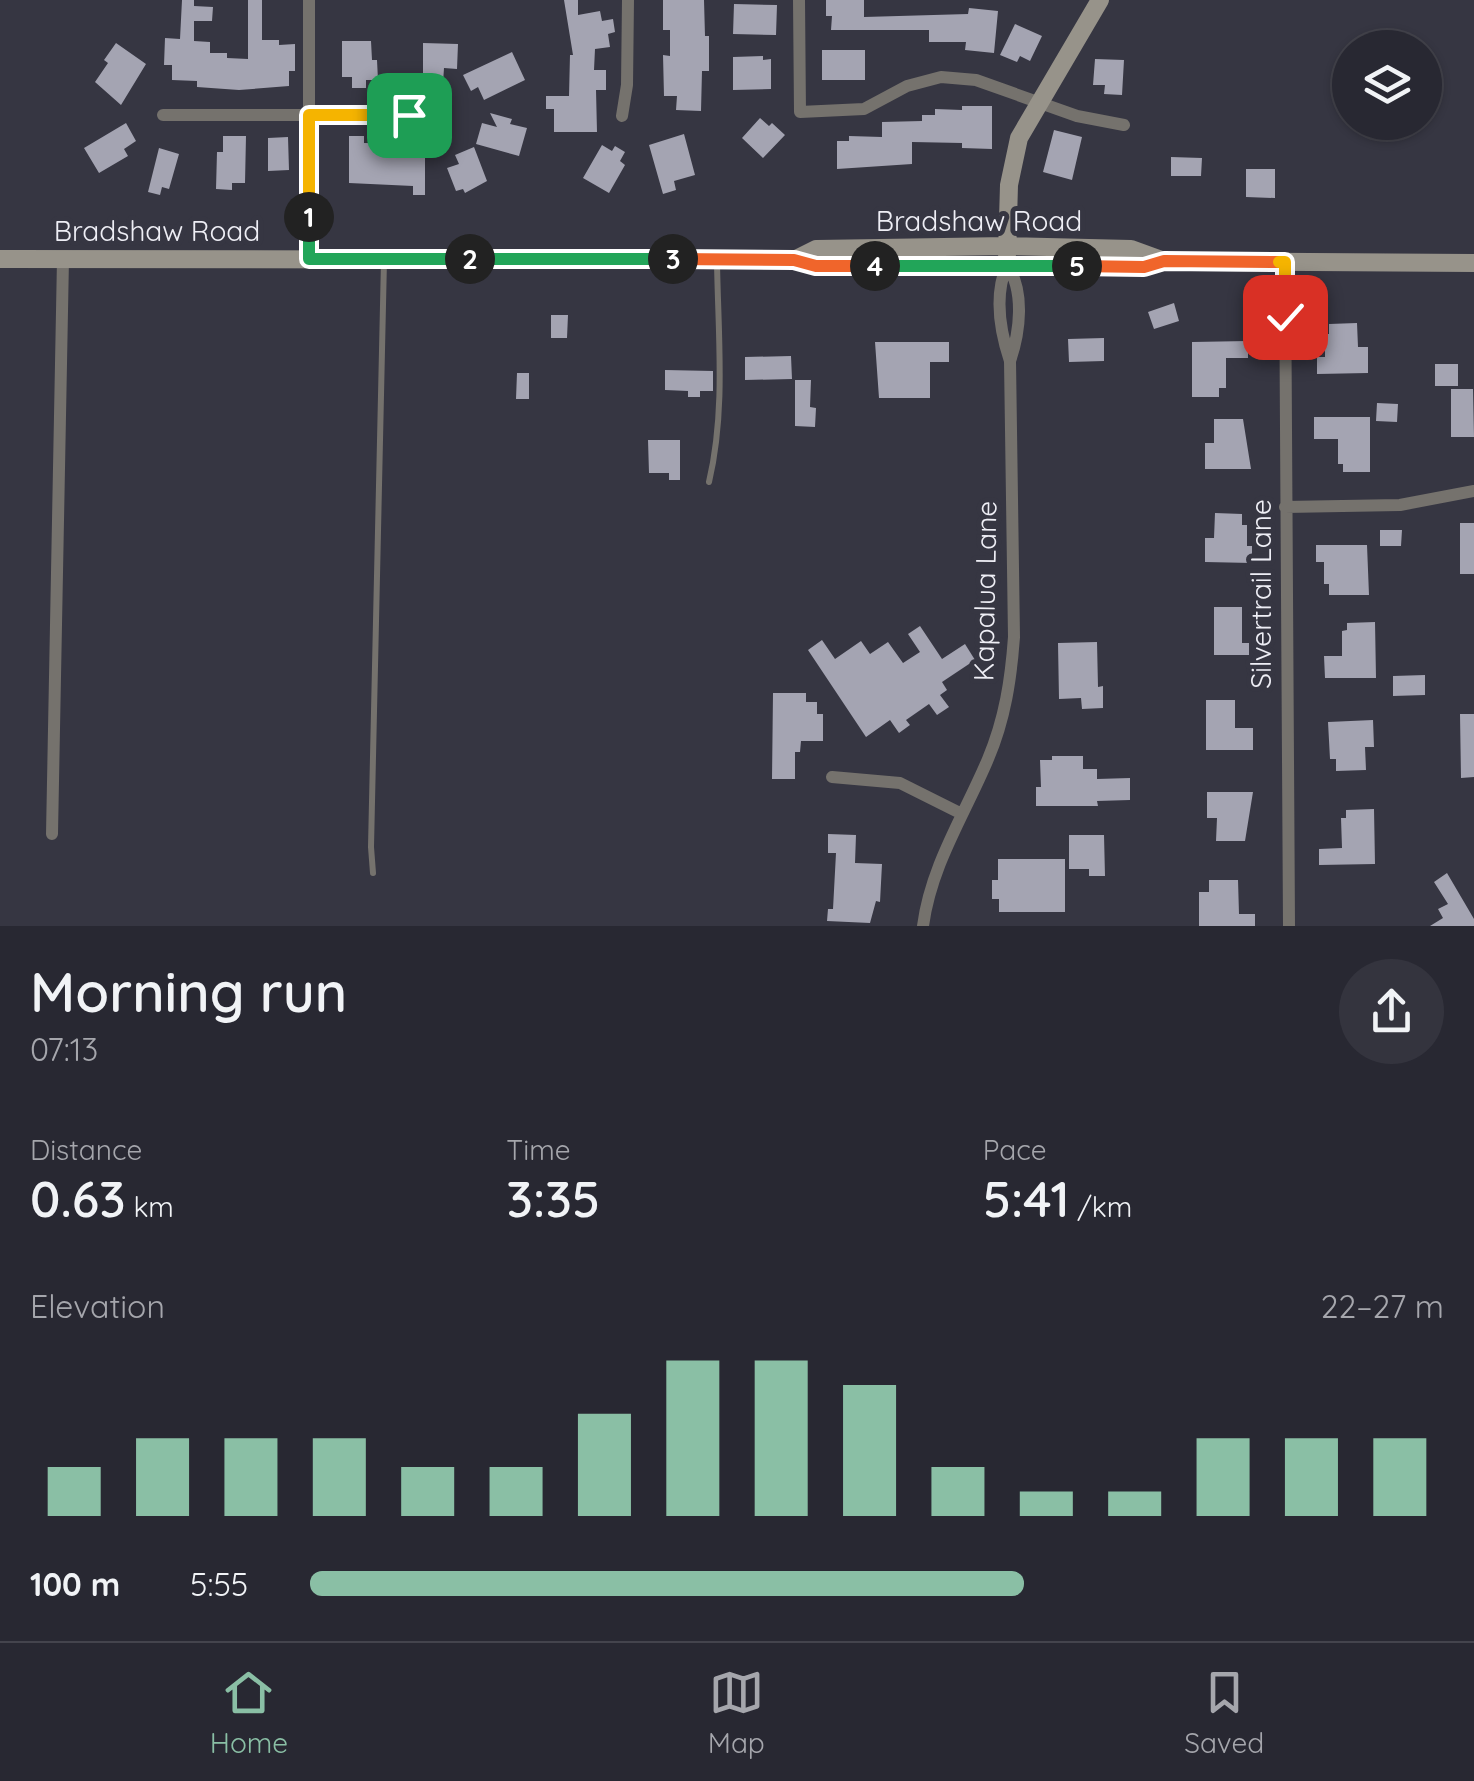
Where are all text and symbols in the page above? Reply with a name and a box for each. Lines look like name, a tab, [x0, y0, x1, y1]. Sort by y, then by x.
map controls	[1332, 30, 1442, 140]
button: layers	[1332, 30, 1442, 140]
pin	[367, 73, 452, 158]
icon: arrive	[382, 88, 437, 143]
pin: 1	[284, 192, 334, 242]
text: 1	[304, 199, 314, 234]
street label: Bradshaw Road	[876, 203, 1082, 238]
street label: Bradshaw Road	[54, 213, 260, 248]
pin: 2	[445, 234, 495, 284]
pin: 3	[648, 234, 698, 284]
text: 2	[462, 241, 478, 276]
text: 3	[665, 241, 681, 276]
pin: 4	[850, 241, 900, 291]
pin: 5	[1052, 241, 1102, 291]
text: 4	[867, 248, 883, 283]
text: 5	[1069, 248, 1085, 283]
pin	[1243, 275, 1328, 360]
icon: check	[1258, 290, 1313, 345]
street label: Silvertrail Lane	[1243, 499, 1278, 689]
street label: Kapalua Lane	[965, 500, 1004, 682]
text: Morning run	[30, 957, 347, 1026]
button: share	[1339, 959, 1444, 1064]
text: 07:13	[30, 1029, 98, 1069]
text: Distance	[30, 1132, 142, 1167]
text: Time	[506, 1132, 571, 1167]
text: Pace	[983, 1132, 1047, 1167]
text: 0.63	[30, 1167, 126, 1230]
text: 3:35	[506, 1167, 600, 1230]
text: 5:41	[983, 1167, 1070, 1230]
text: km	[126, 1189, 174, 1224]
text: /km	[1070, 1189, 1132, 1224]
text: Elevation	[30, 1286, 165, 1326]
text: 22–27 m	[1321, 1286, 1444, 1326]
text: 100 m	[30, 1564, 120, 1604]
text: 5:55	[190, 1564, 248, 1604]
tab: Home	[210, 1665, 288, 1760]
tab: Map	[708, 1665, 765, 1760]
tab: Saved	[1184, 1665, 1264, 1760]

